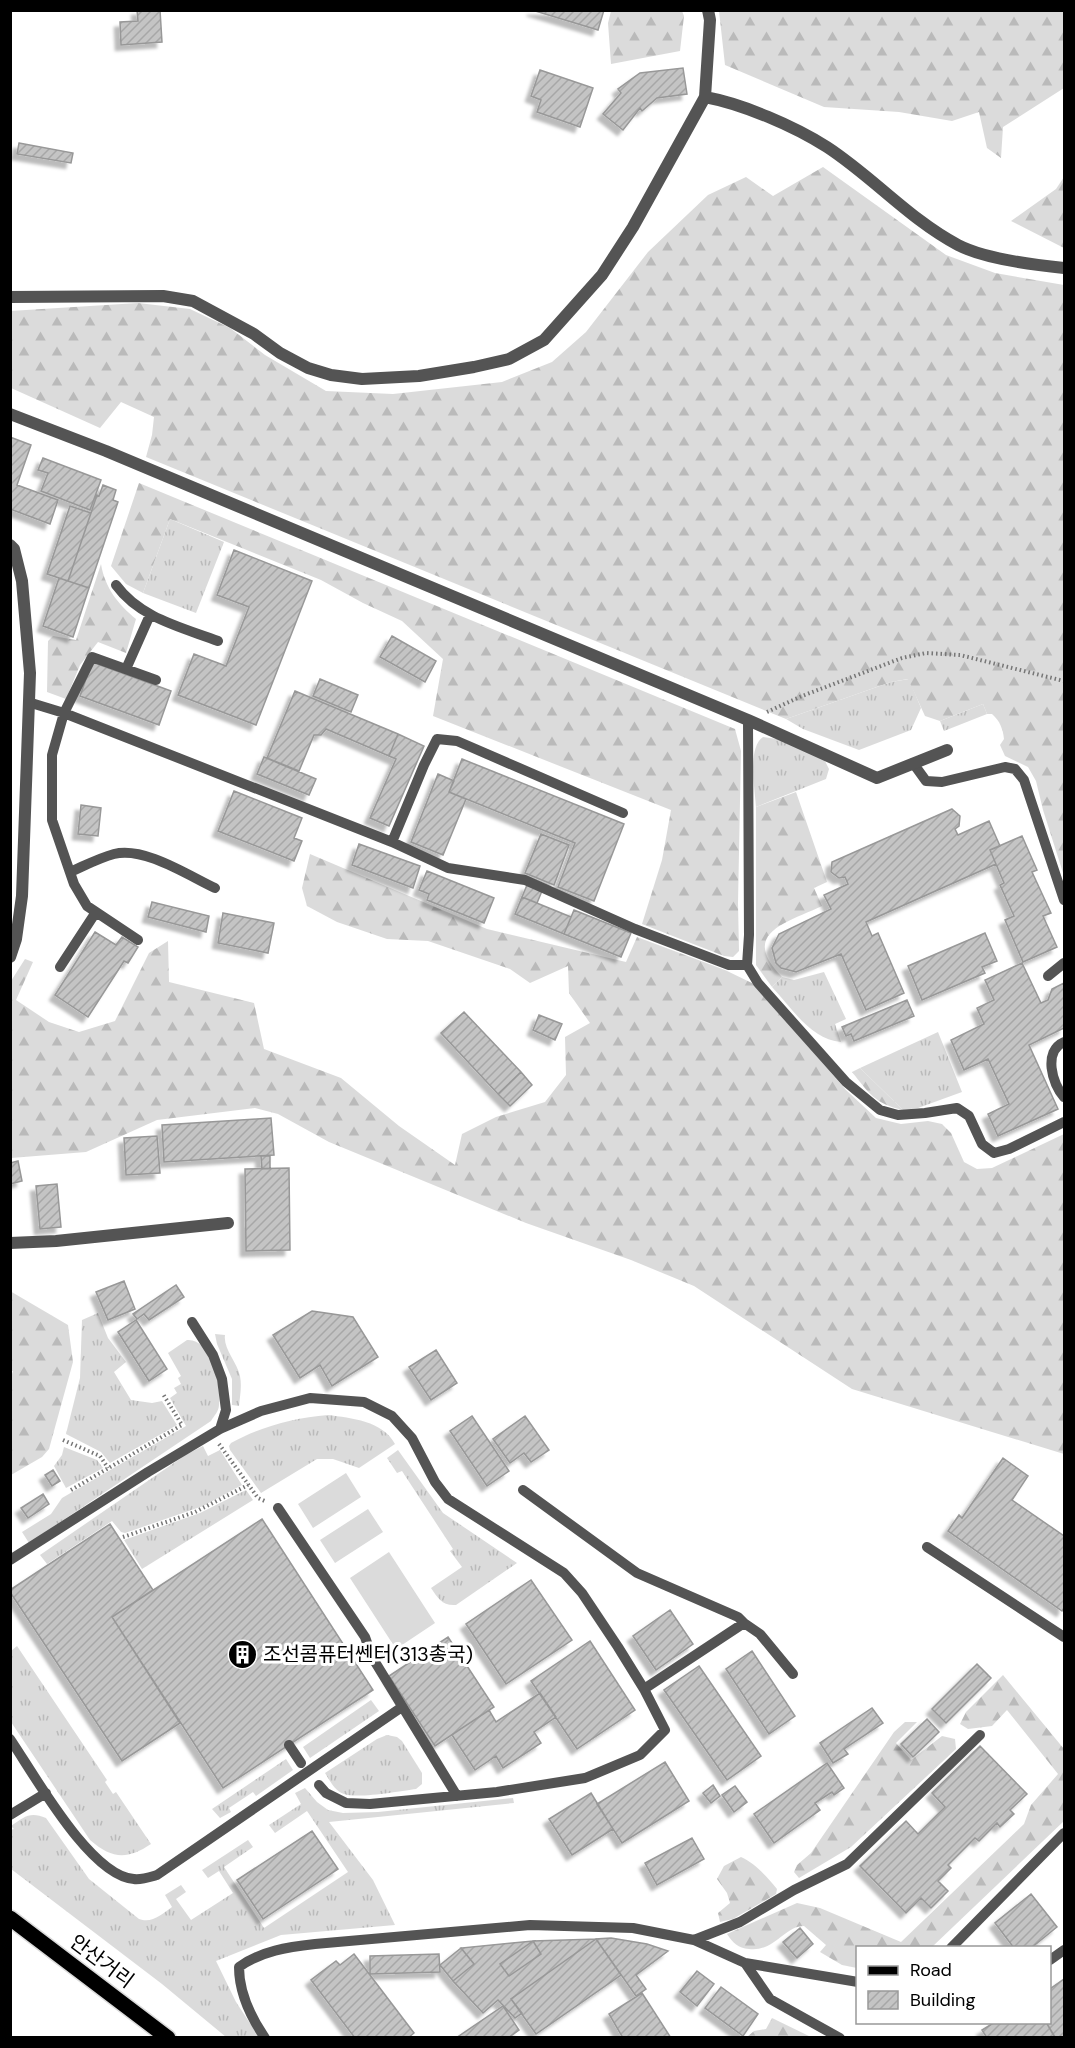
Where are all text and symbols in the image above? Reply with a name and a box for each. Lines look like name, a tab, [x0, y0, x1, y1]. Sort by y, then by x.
building icon: 조선콤퓨터쎈터(313총국)	[226, 1638, 258, 1670]
place label: 조선콤퓨터쎈터(313총국)	[263, 1641, 473, 1667]
street label: 안산거리	[65, 1928, 139, 1994]
legend	[856, 1946, 1051, 2024]
text: Road	[910, 1958, 952, 1982]
text: Building	[910, 1988, 975, 2012]

